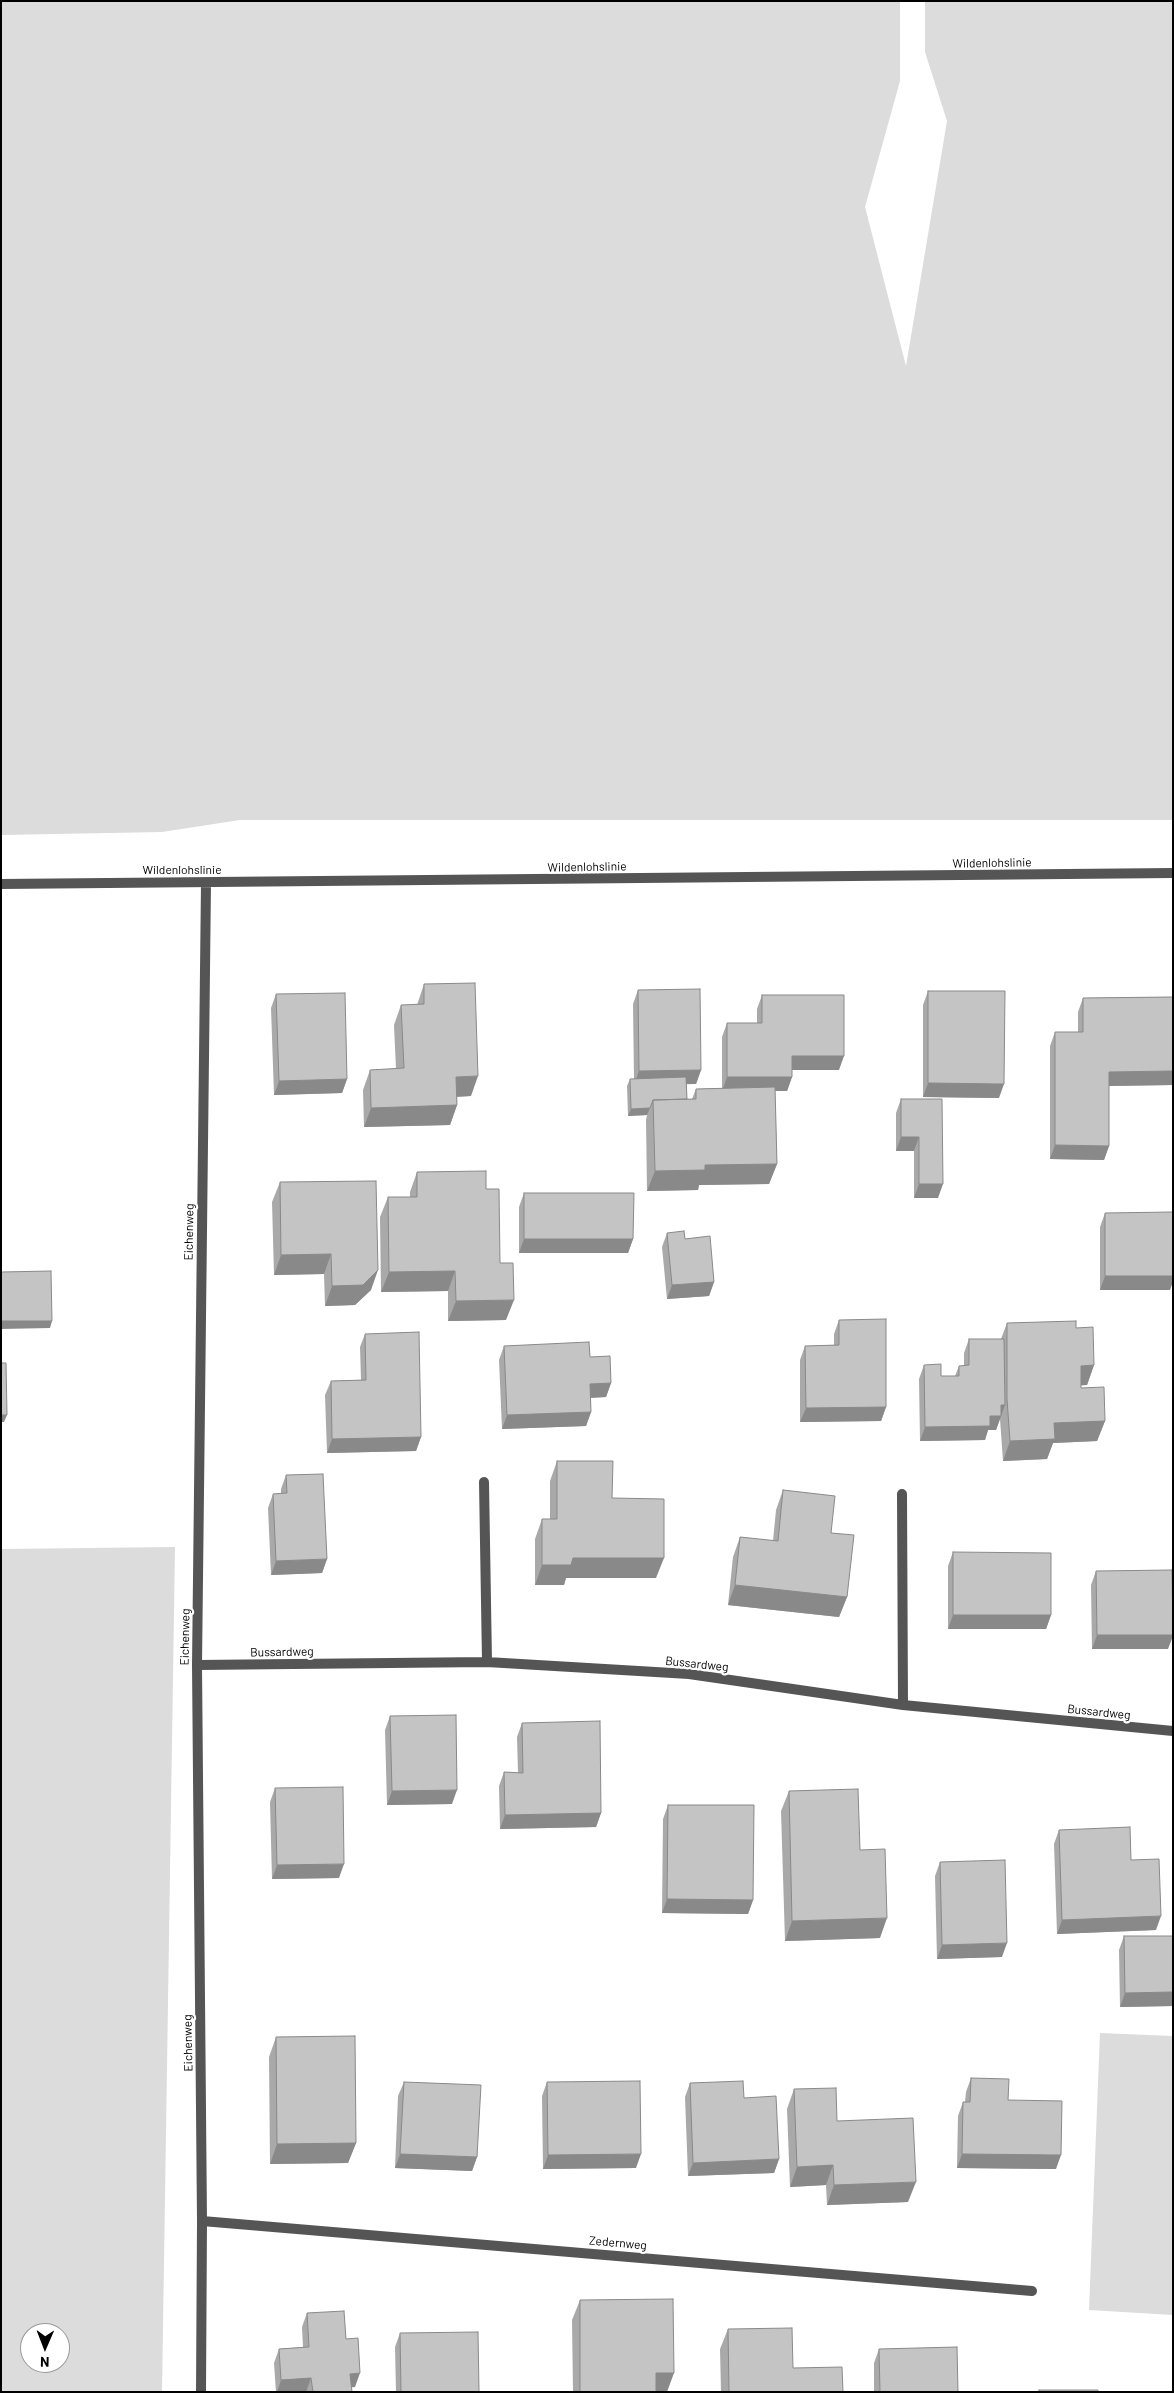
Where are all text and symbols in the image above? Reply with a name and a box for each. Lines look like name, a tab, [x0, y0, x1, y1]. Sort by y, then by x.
street label: Wildenlohslinie	[952, 855, 1032, 871]
street label: Wildenlohslinie	[547, 859, 627, 875]
street label: Wildenlohslinie	[142, 863, 222, 877]
street label: Eichenweg	[181, 1203, 197, 1261]
street label: Eichenweg	[177, 1608, 193, 1666]
street label: Bussardweg	[250, 1644, 314, 1660]
street label: Bussardweg	[665, 1654, 729, 1674]
street label: Bussardweg	[1067, 1702, 1131, 1722]
street label: Eichenweg	[180, 2014, 196, 2072]
street label: Zedernweg	[589, 2233, 647, 2253]
north arrow	[20, 2323, 70, 2373]
text: N	[40, 2354, 50, 2371]

